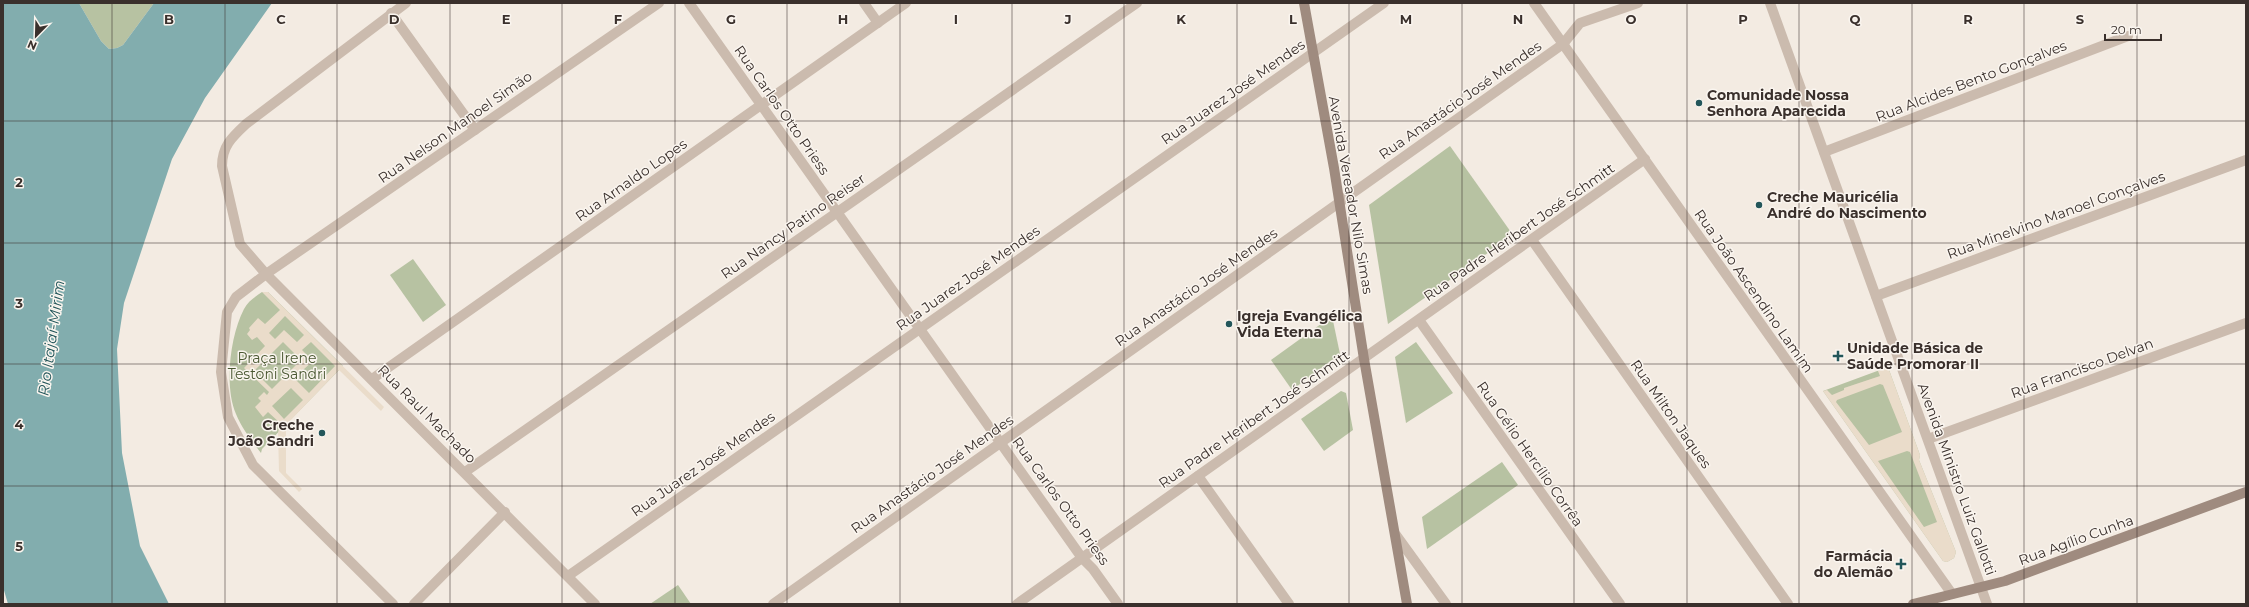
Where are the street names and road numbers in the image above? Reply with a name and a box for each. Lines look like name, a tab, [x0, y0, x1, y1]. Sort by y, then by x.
street label: Rua Juarez José Mendes	[1158, 35, 1309, 149]
street label: Rua Alcides Bento Gonçalves	[1873, 36, 2069, 126]
street label: Rua Anastácio José Mendes	[1375, 37, 1545, 163]
street label: Rua Carlos Otto Priess	[730, 42, 834, 179]
street label: Rua Nelson Manoel Simão	[375, 67, 536, 187]
street label: Avenida Vereador Nilo Simas	[1325, 95, 1377, 296]
street label: Rua Arnaldo Lopes	[572, 135, 690, 225]
street label: Rua Padre Heribert José Schmitt	[1420, 159, 1618, 305]
street label: Rua Minelvino Manoel Gonçalves	[1944, 167, 2168, 263]
street label: Rua Nancy Patino Reiser	[717, 169, 869, 283]
street label: Rua João Ascendino Lamim	[1691, 206, 1817, 376]
street label: Rua Juarez José Mendes	[893, 221, 1044, 335]
street label: Rua Anastácio José Mendes	[1111, 224, 1281, 350]
street label: Rua Francisco Delvan	[2008, 334, 2156, 402]
street label: Rua Padre Heribert José Schmitt	[1155, 346, 1353, 492]
street label: Rua Milton Jaques	[1627, 356, 1715, 472]
street label: Rua Raul Machado	[374, 361, 480, 467]
street label: Rua Gélio Hercílio Corrêa	[1473, 378, 1587, 530]
street label: Avenida Ministro Luiz Gallotti	[1914, 380, 2000, 578]
street label: Rua Juarez José Mendes	[628, 407, 779, 521]
street label: Rua Anastácio José Mendes	[847, 411, 1017, 537]
street label: Rua Carlos Otto Priess	[1008, 433, 1114, 569]
street label: Rua Agílio Cunha	[2016, 511, 2136, 569]

